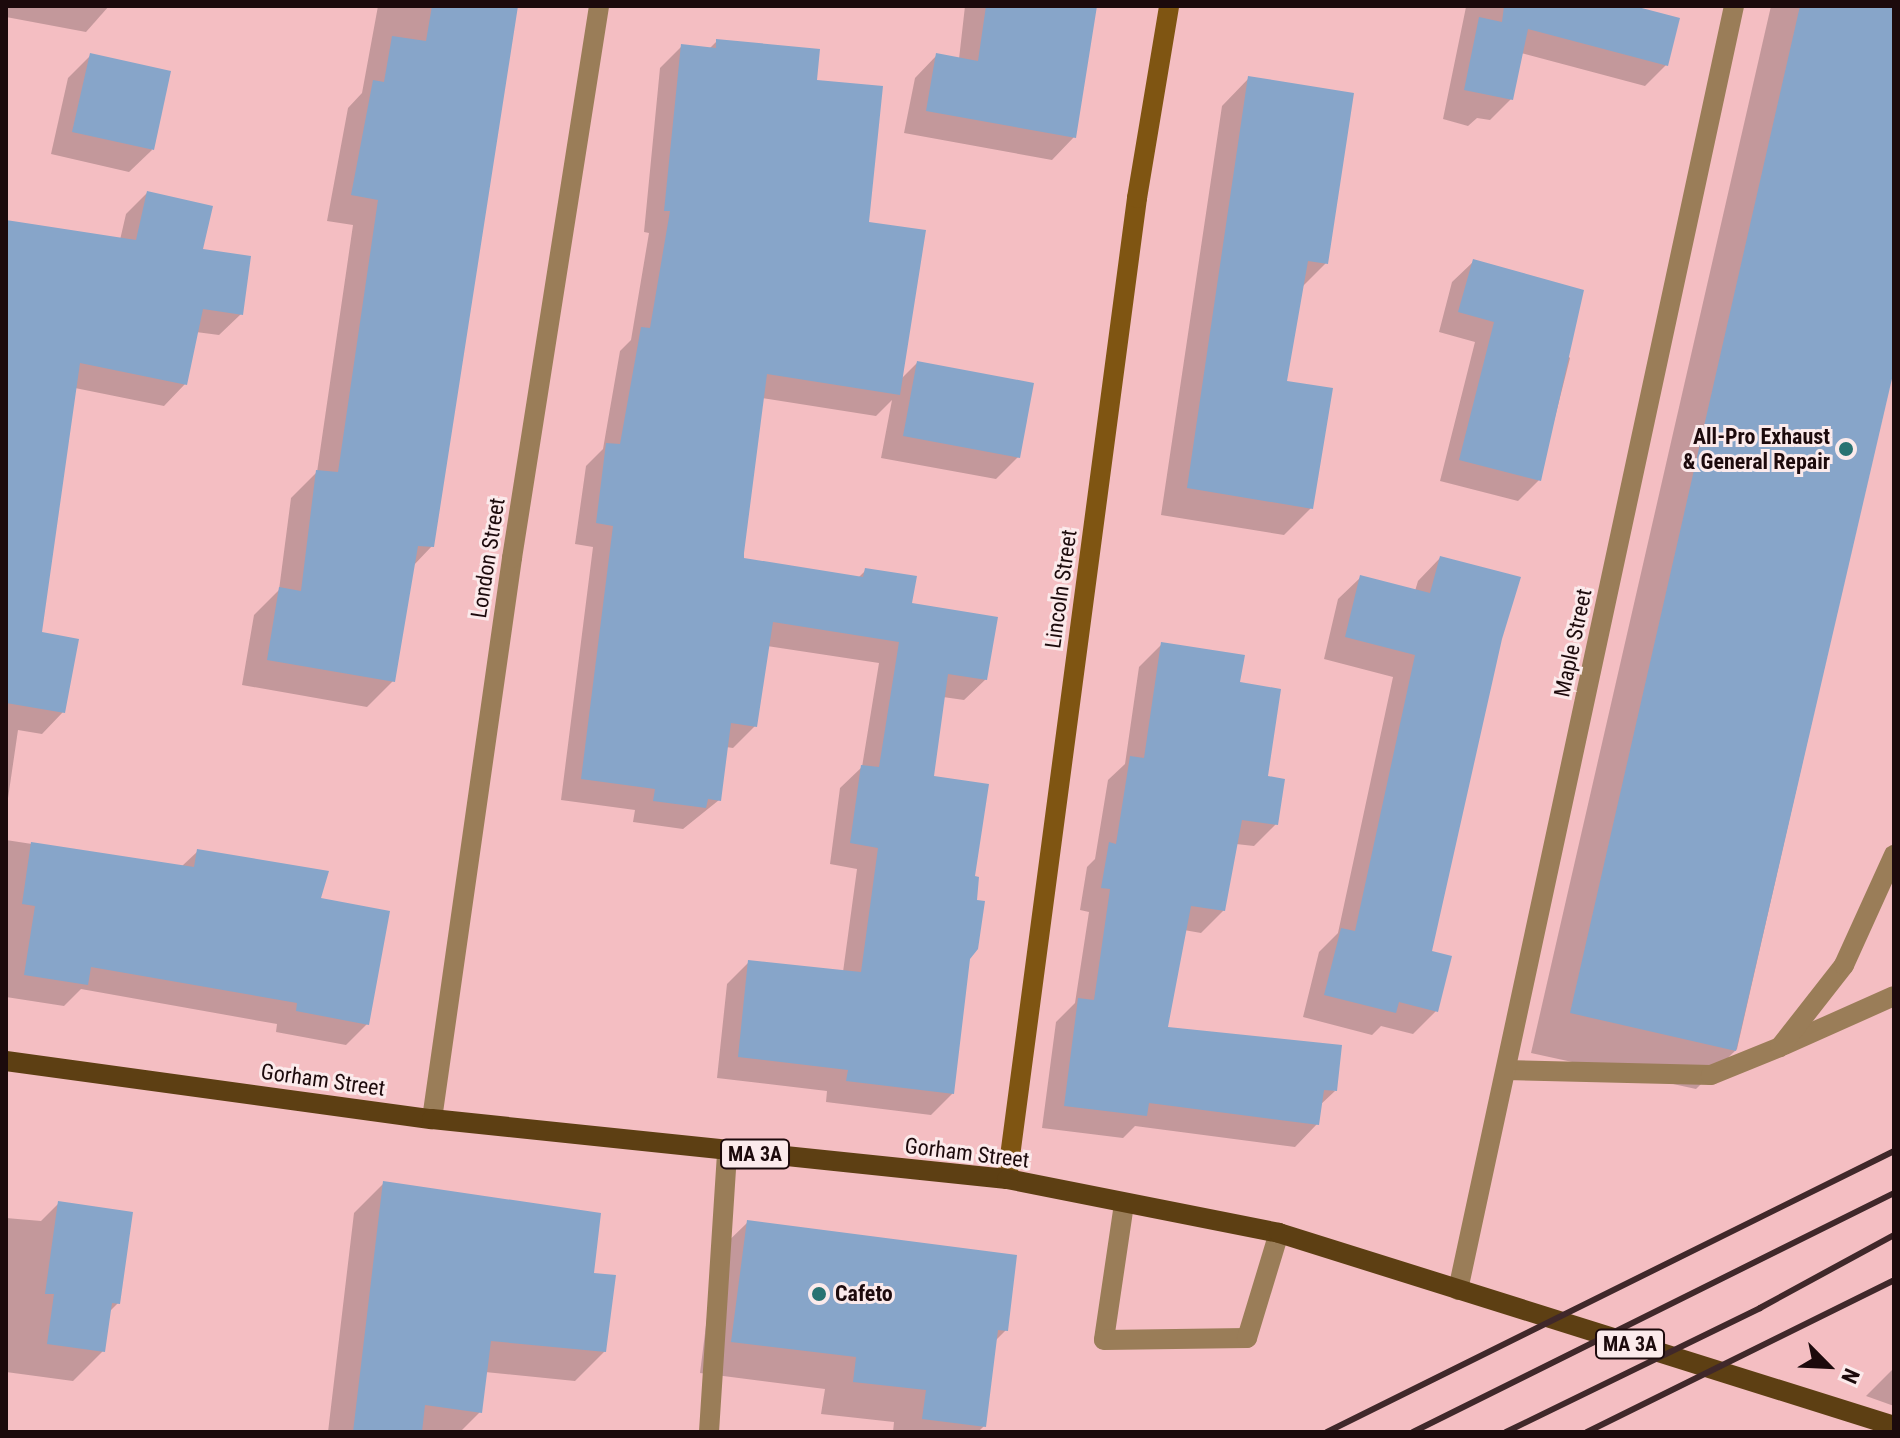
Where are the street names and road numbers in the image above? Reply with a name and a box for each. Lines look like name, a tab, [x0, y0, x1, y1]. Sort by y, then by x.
street label: London Street	[465, 496, 511, 620]
street label: Lincoln Street	[1040, 528, 1082, 650]
street label: Maple Street	[1549, 586, 1597, 700]
street label: Gorham Street	[259, 1058, 387, 1102]
street label: Gorham Street	[903, 1132, 1031, 1174]
road number: MA 3A	[719, 1138, 791, 1170]
road number: MA 3A	[1594, 1328, 1666, 1360]

